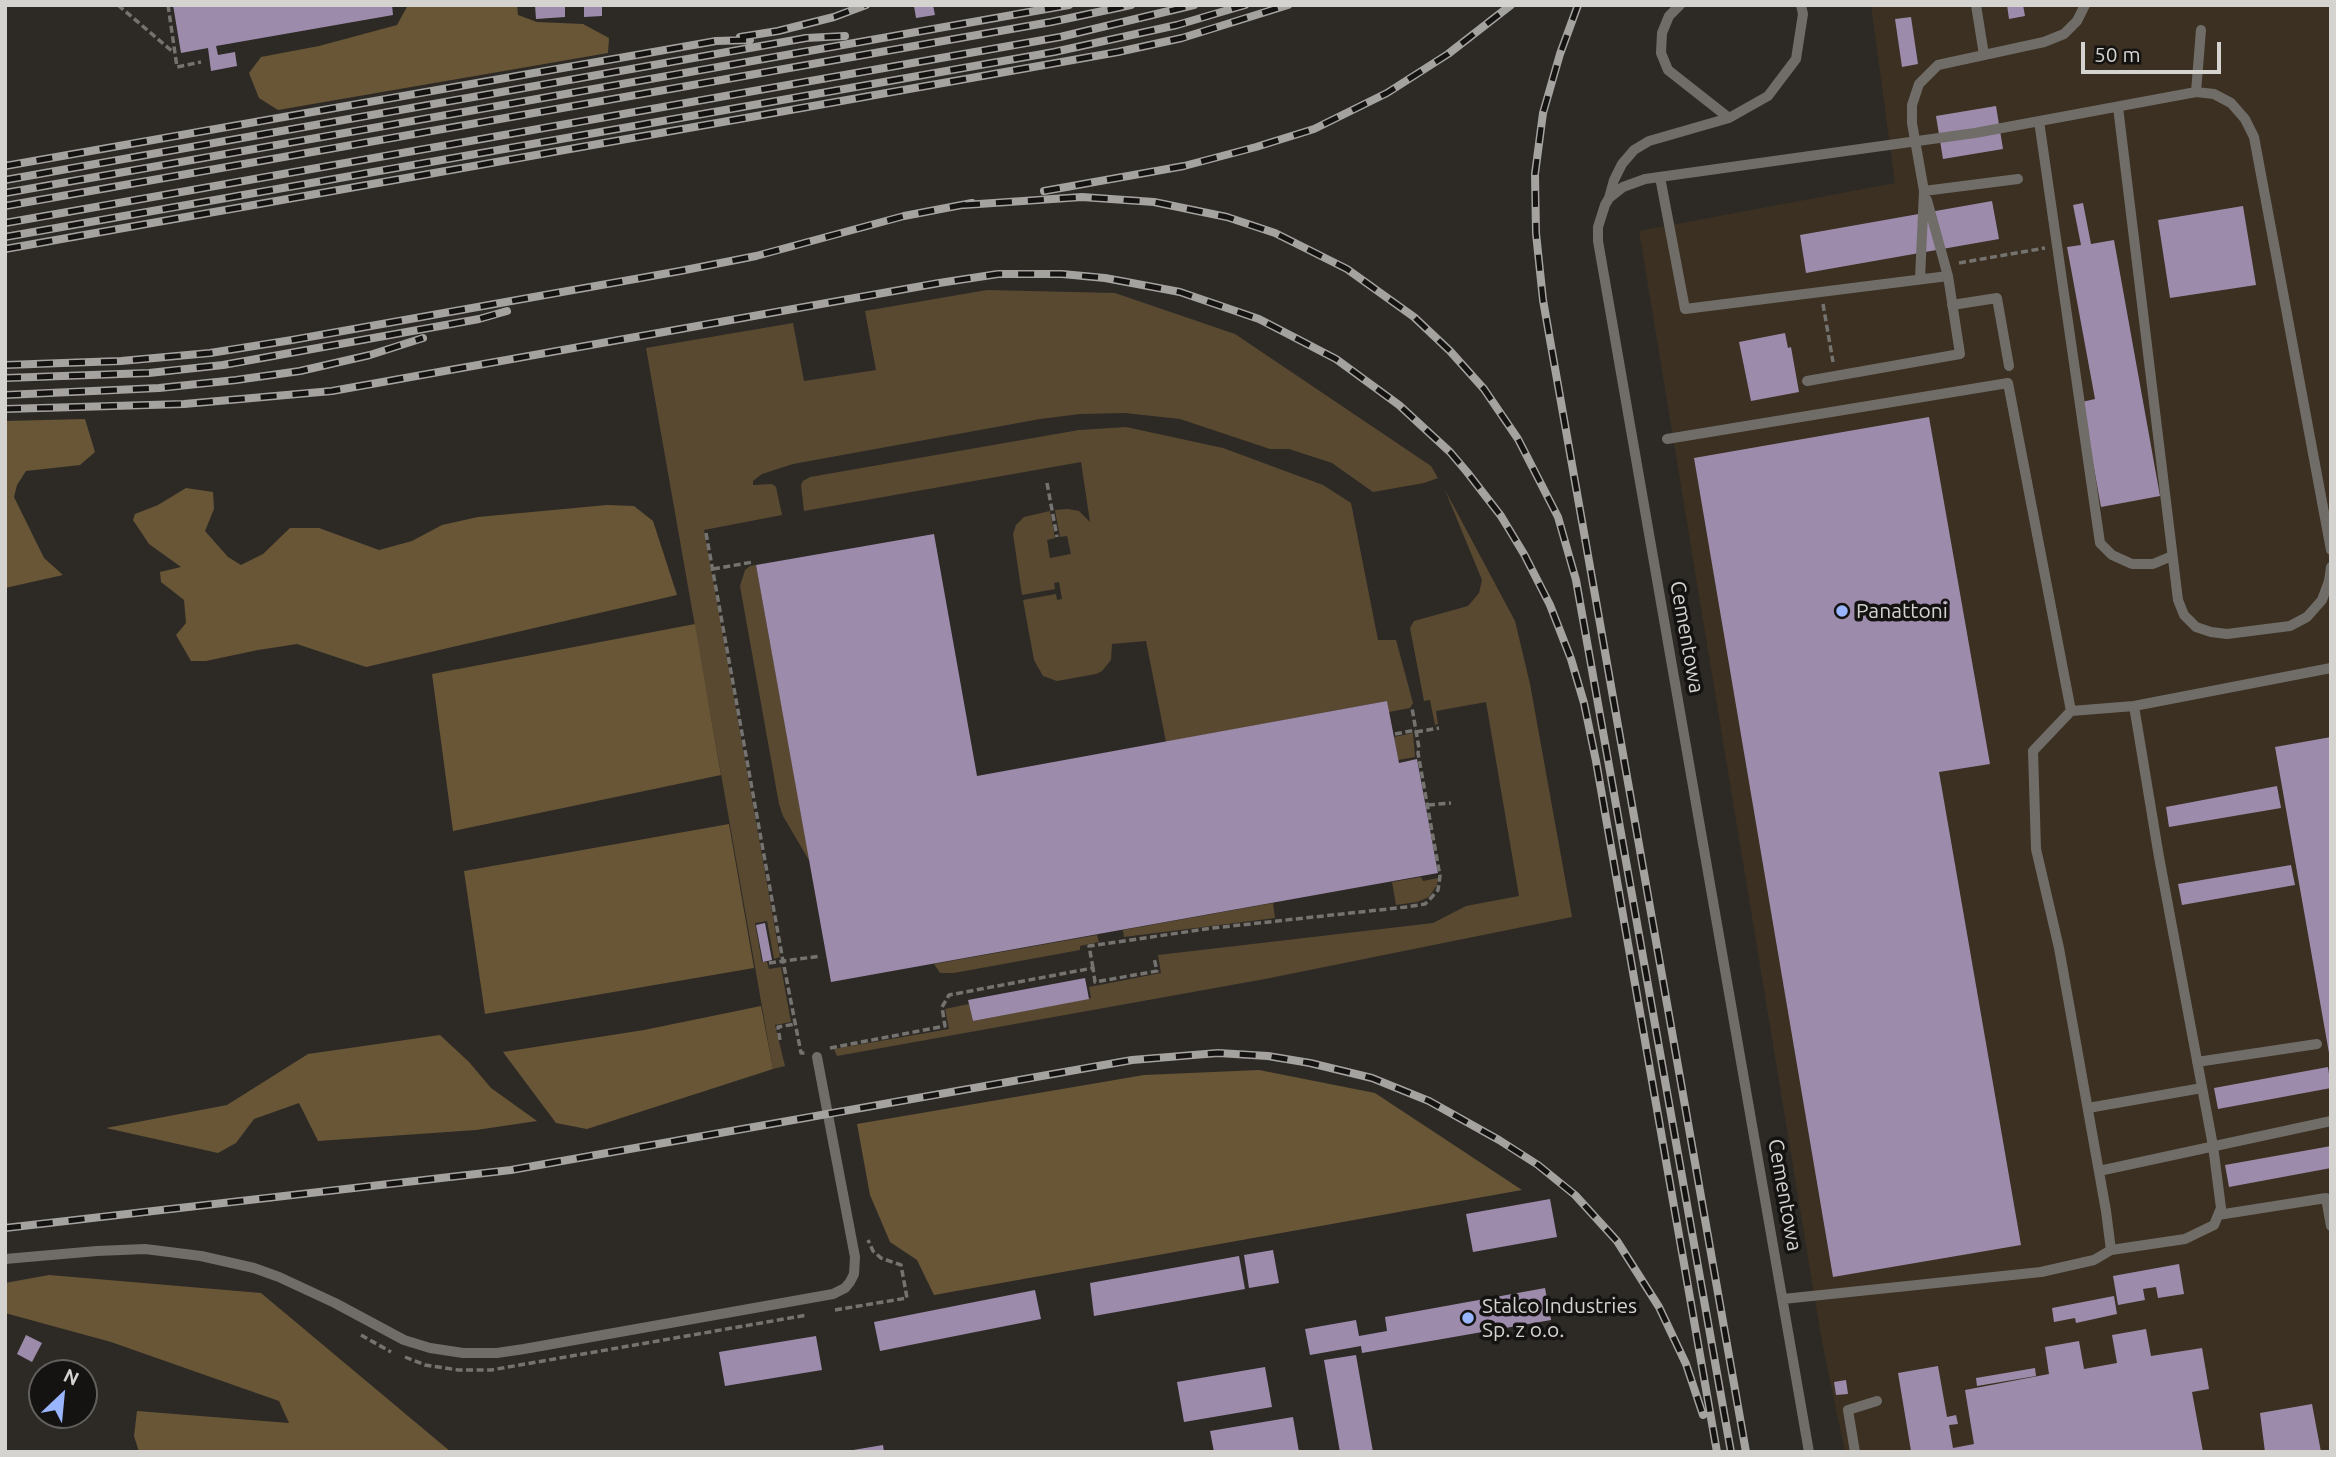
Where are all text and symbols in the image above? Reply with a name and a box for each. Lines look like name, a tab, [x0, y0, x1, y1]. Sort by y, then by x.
scale bar	[2084, 28, 2224, 72]
text: 50 m	[2094, 42, 2141, 66]
street label: Cementowa	[1665, 579, 1709, 695]
place label: Panattoni	[1856, 598, 1948, 624]
marker: Panattoni	[1834, 603, 1850, 619]
street label: Cementowa	[1763, 1137, 1807, 1253]
place label: Stalco Industries Sp. z o.o.	[1482, 1293, 1637, 1343]
marker: Stalco Industries Sp. z o.o.	[1460, 1310, 1476, 1326]
north arrow	[28, 1359, 98, 1429]
text: N	[60, 1364, 83, 1390]

